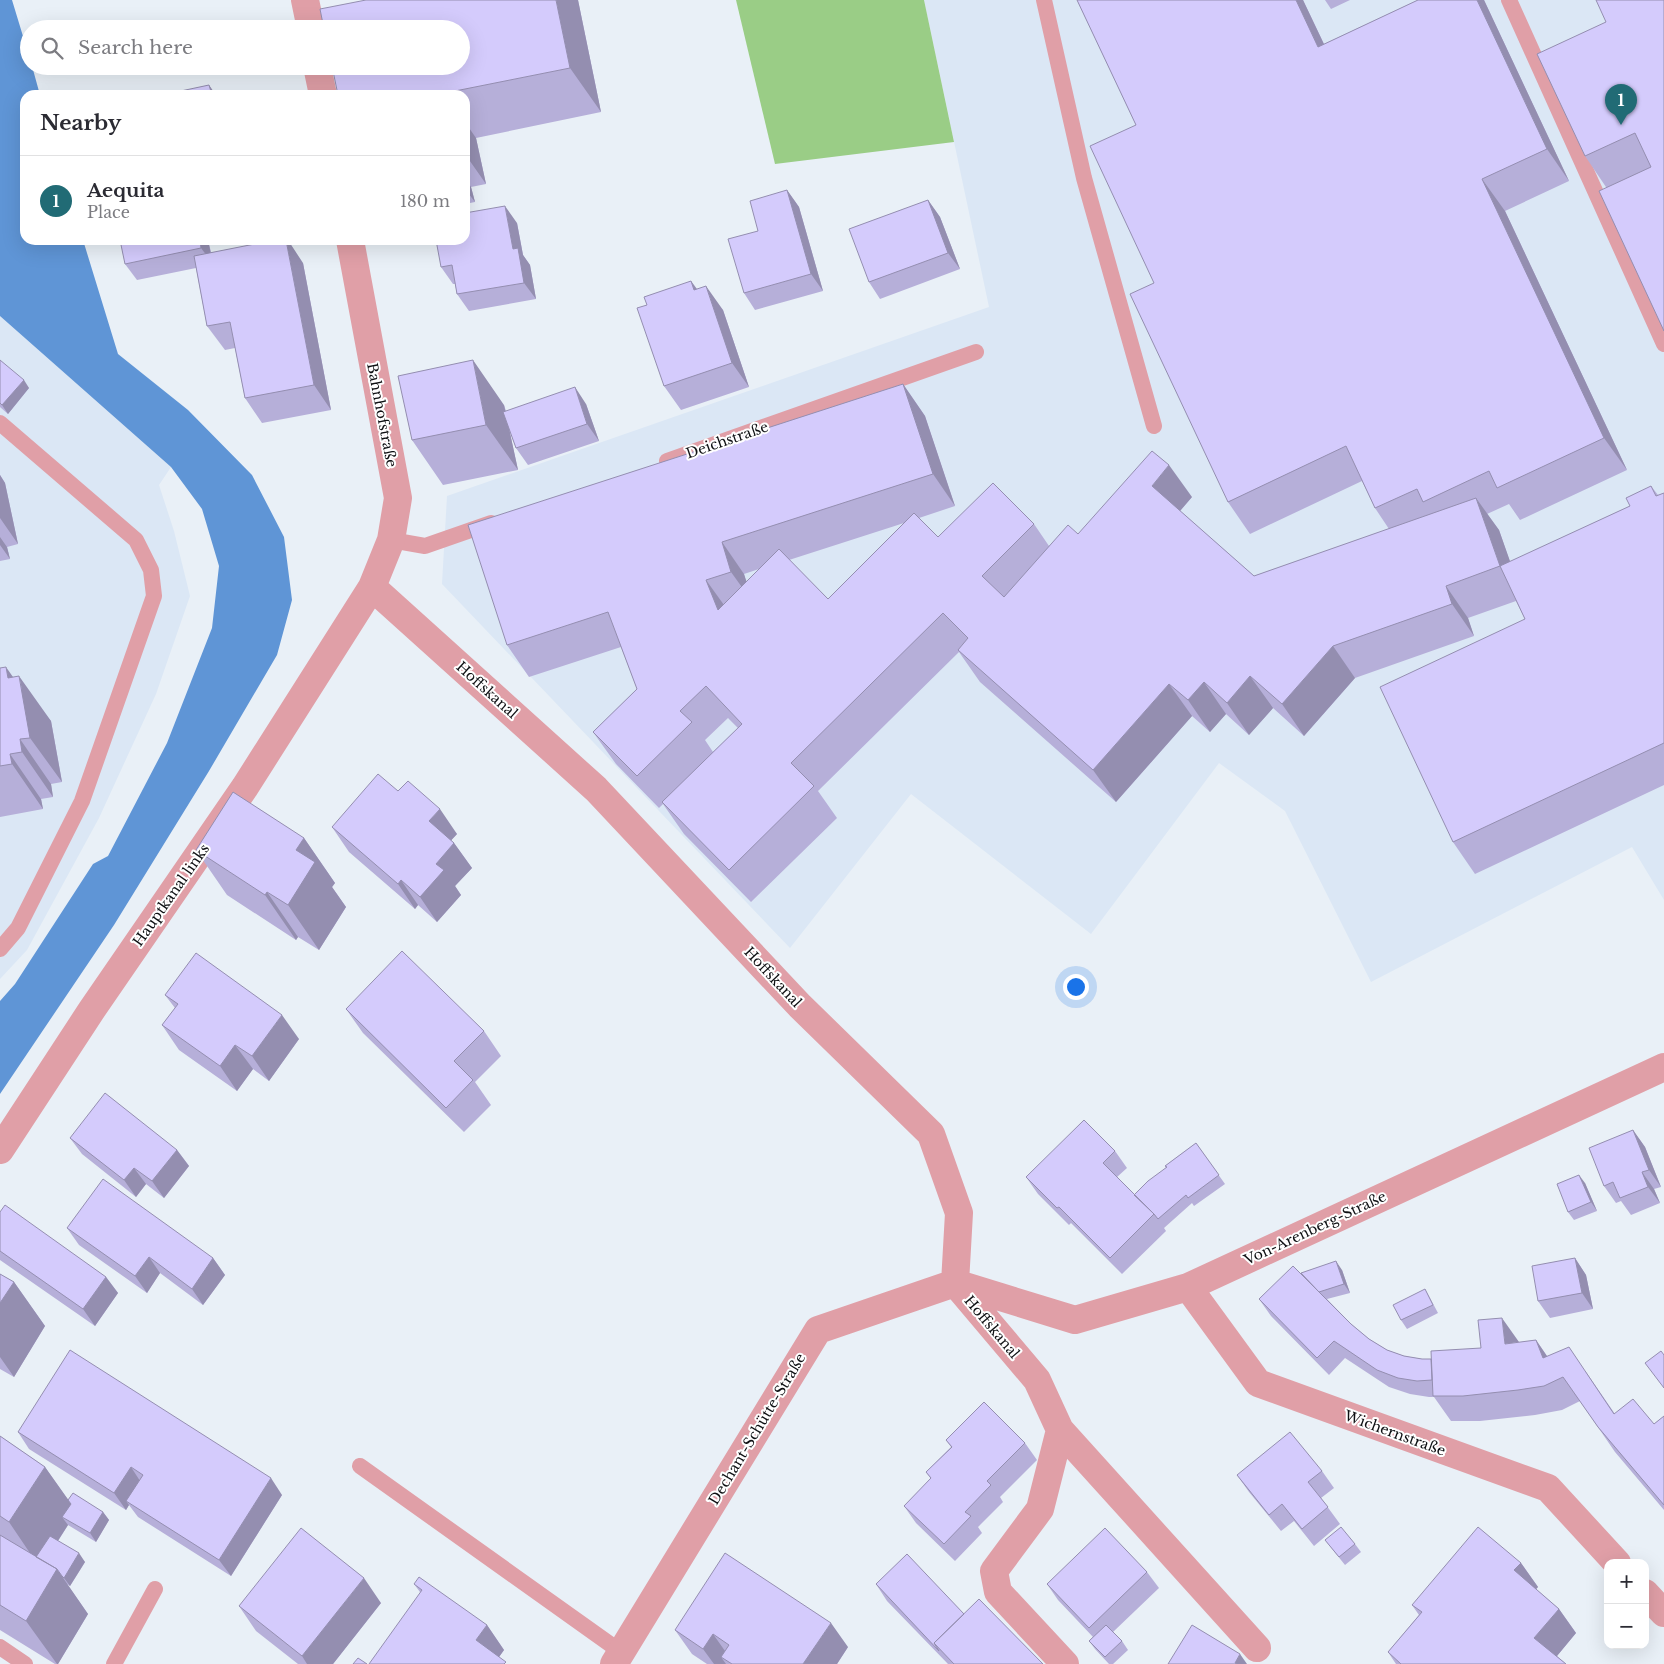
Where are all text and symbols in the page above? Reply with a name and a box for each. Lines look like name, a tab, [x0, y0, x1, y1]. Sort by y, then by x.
search box	[20, 20, 470, 75]
icon: search	[38, 34, 66, 62]
text: Search here	[78, 36, 193, 59]
pin: 1	[1605, 84, 1637, 125]
text: Nearby	[40, 110, 121, 136]
text: Aequita	[87, 179, 164, 202]
text: 1	[53, 191, 59, 211]
text: 180 m	[400, 191, 450, 211]
text: Place	[87, 202, 130, 222]
street label: Bahnhofstraße	[363, 361, 401, 469]
street label: Deichstraße	[683, 417, 771, 463]
street label: Hoffskanal	[453, 658, 522, 723]
street label: Hauptkanal links	[129, 840, 213, 950]
street label: Hoffskanal	[740, 943, 806, 1011]
your location	[1063, 974, 1089, 1000]
street label: Von-Arenberg-Straße	[1240, 1187, 1389, 1269]
street label: Hoffskanal	[960, 1292, 1024, 1362]
street label: Dechant-Schütte-Straße	[705, 1350, 809, 1508]
street label: Wichernstraße	[1341, 1406, 1448, 1460]
map controls	[1604, 1559, 1649, 1649]
button: +	[1604, 1559, 1649, 1604]
button: −	[1604, 1604, 1649, 1649]

